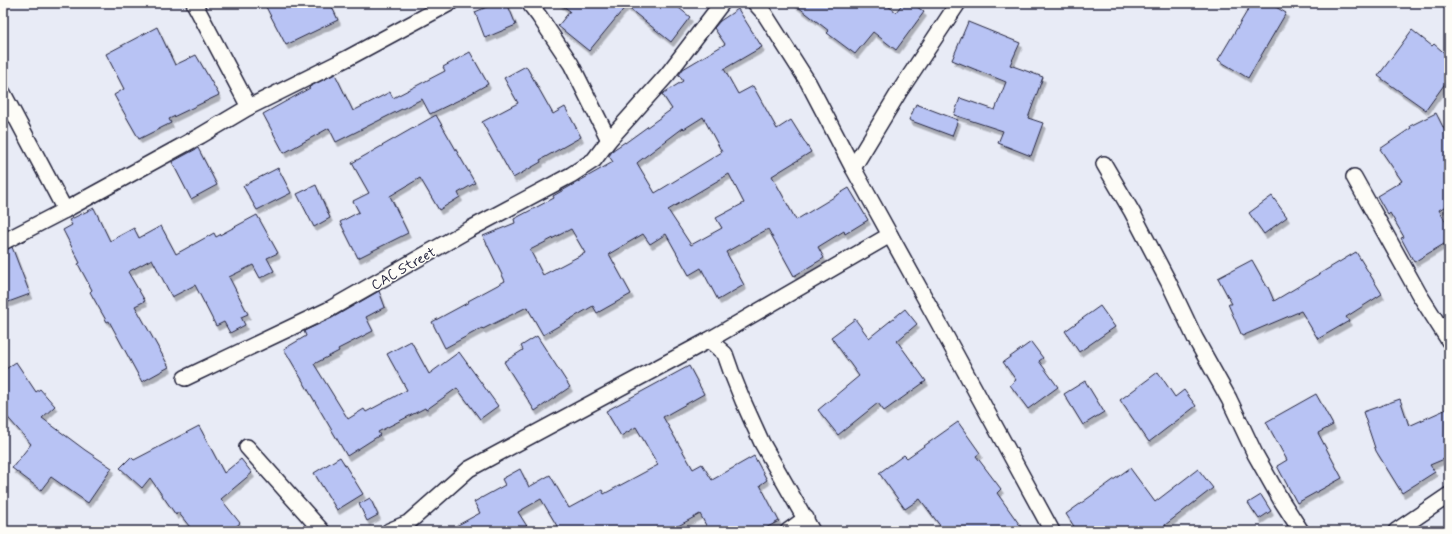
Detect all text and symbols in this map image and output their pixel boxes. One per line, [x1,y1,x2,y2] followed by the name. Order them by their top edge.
[368,243,439,295] street label: CAC Street

